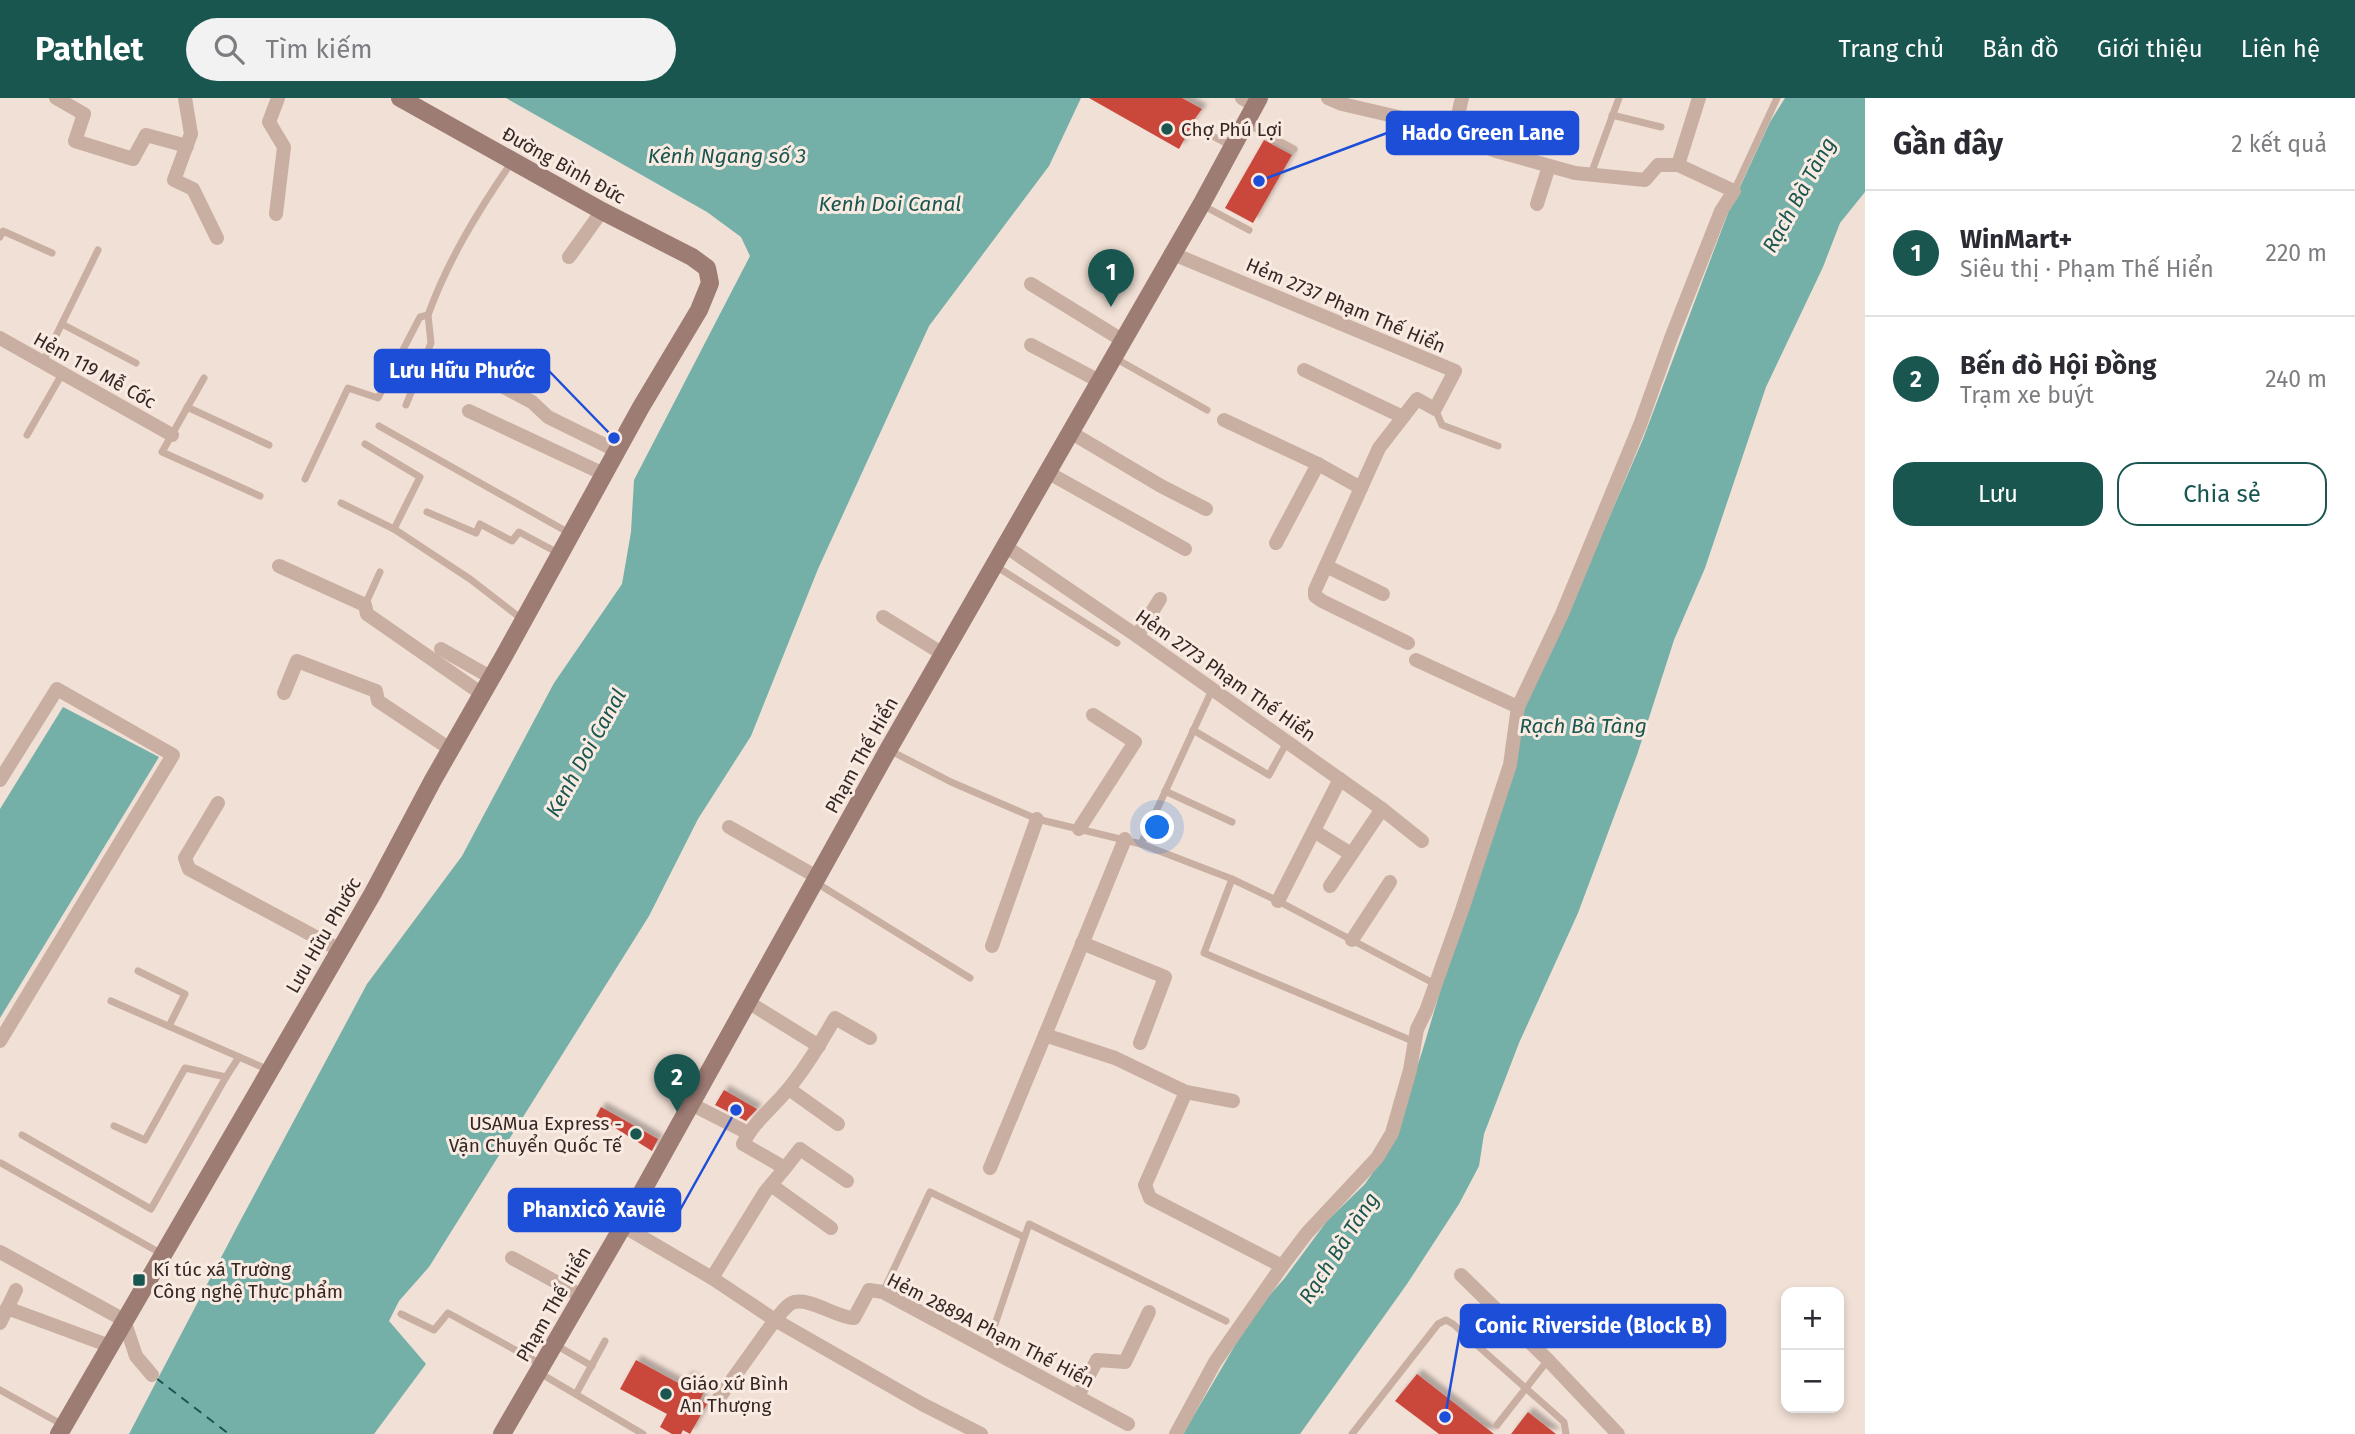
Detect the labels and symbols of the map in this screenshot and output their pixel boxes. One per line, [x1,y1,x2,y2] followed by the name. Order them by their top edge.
[1387,112,1578,154] callout: Hado Green Lane
[1181,118,1282,141] place label: Chợ Phú Lợi
[1402,120,1565,146] text: Hado Green Lane
[1159,121,1175,137] marker: Chợ Phú Lợi
[498,122,630,209] street label: Đường Bình Đức
[1757,133,1841,257] water label: Rạch Bà Tàng
[648,143,806,169] water label: Kênh Ngang số 3
[819,191,961,217] water label: Kenh Doi Canal
[1088,249,1134,307] pin: 1
[1243,253,1449,358] street label: Hẻm 2737 Phạm Thế Hiển
[30,327,160,414] street label: Hẻm 119 Mễ Cốc
[375,350,549,392] callout: Lưu Hữu Phước
[389,358,535,384] text: Lưu Hữu Phước
[1131,604,1320,746] street label: Hẻm 2773 Phạm Thế Hiển
[540,684,632,822] water label: Kenh Doi Canal
[820,693,903,817] street label: Phạm Thế Hiển
[1519,713,1647,739] water label: Rạch Bà Tàng
[1140,810,1174,844] your location
[281,873,366,997] street label: Lưu Hữu Phước
[654,1054,700,1112] pin: 2
[449,1112,623,1157] place label: USAMua Express - Vận Chuyển Quốc Tế
[628,1126,644,1142] marker: USAMua Express - Vận Chuyển Quốc Tế
[1293,1187,1385,1309] water label: Rạch Bà Tàng
[509,1189,680,1231] callout: Phanxicô Xaviê
[523,1197,666,1223] text: Phanxicô Xaviê
[511,1242,596,1366] street label: Phạm Thế Hiển
[153,1258,343,1303] place label: Kí túc xá Trường Công nghệ Thực phẩm
[883,1268,1098,1393] street label: Hẻm 2889A Phạm Thế Hiển
[131,1272,147,1288] marker: Kí túc xá Trường Công nghệ Thực phẩm
[1461,1305,1725,1347] callout: Conic Riverside (Block B)
[1475,1313,1711,1339] text: Conic Riverside (Block B)
[680,1372,789,1417] place label: Giáo xứ Bình An Thượng
[658,1386,674,1402] marker: Giáo xứ Bình An Thượng

